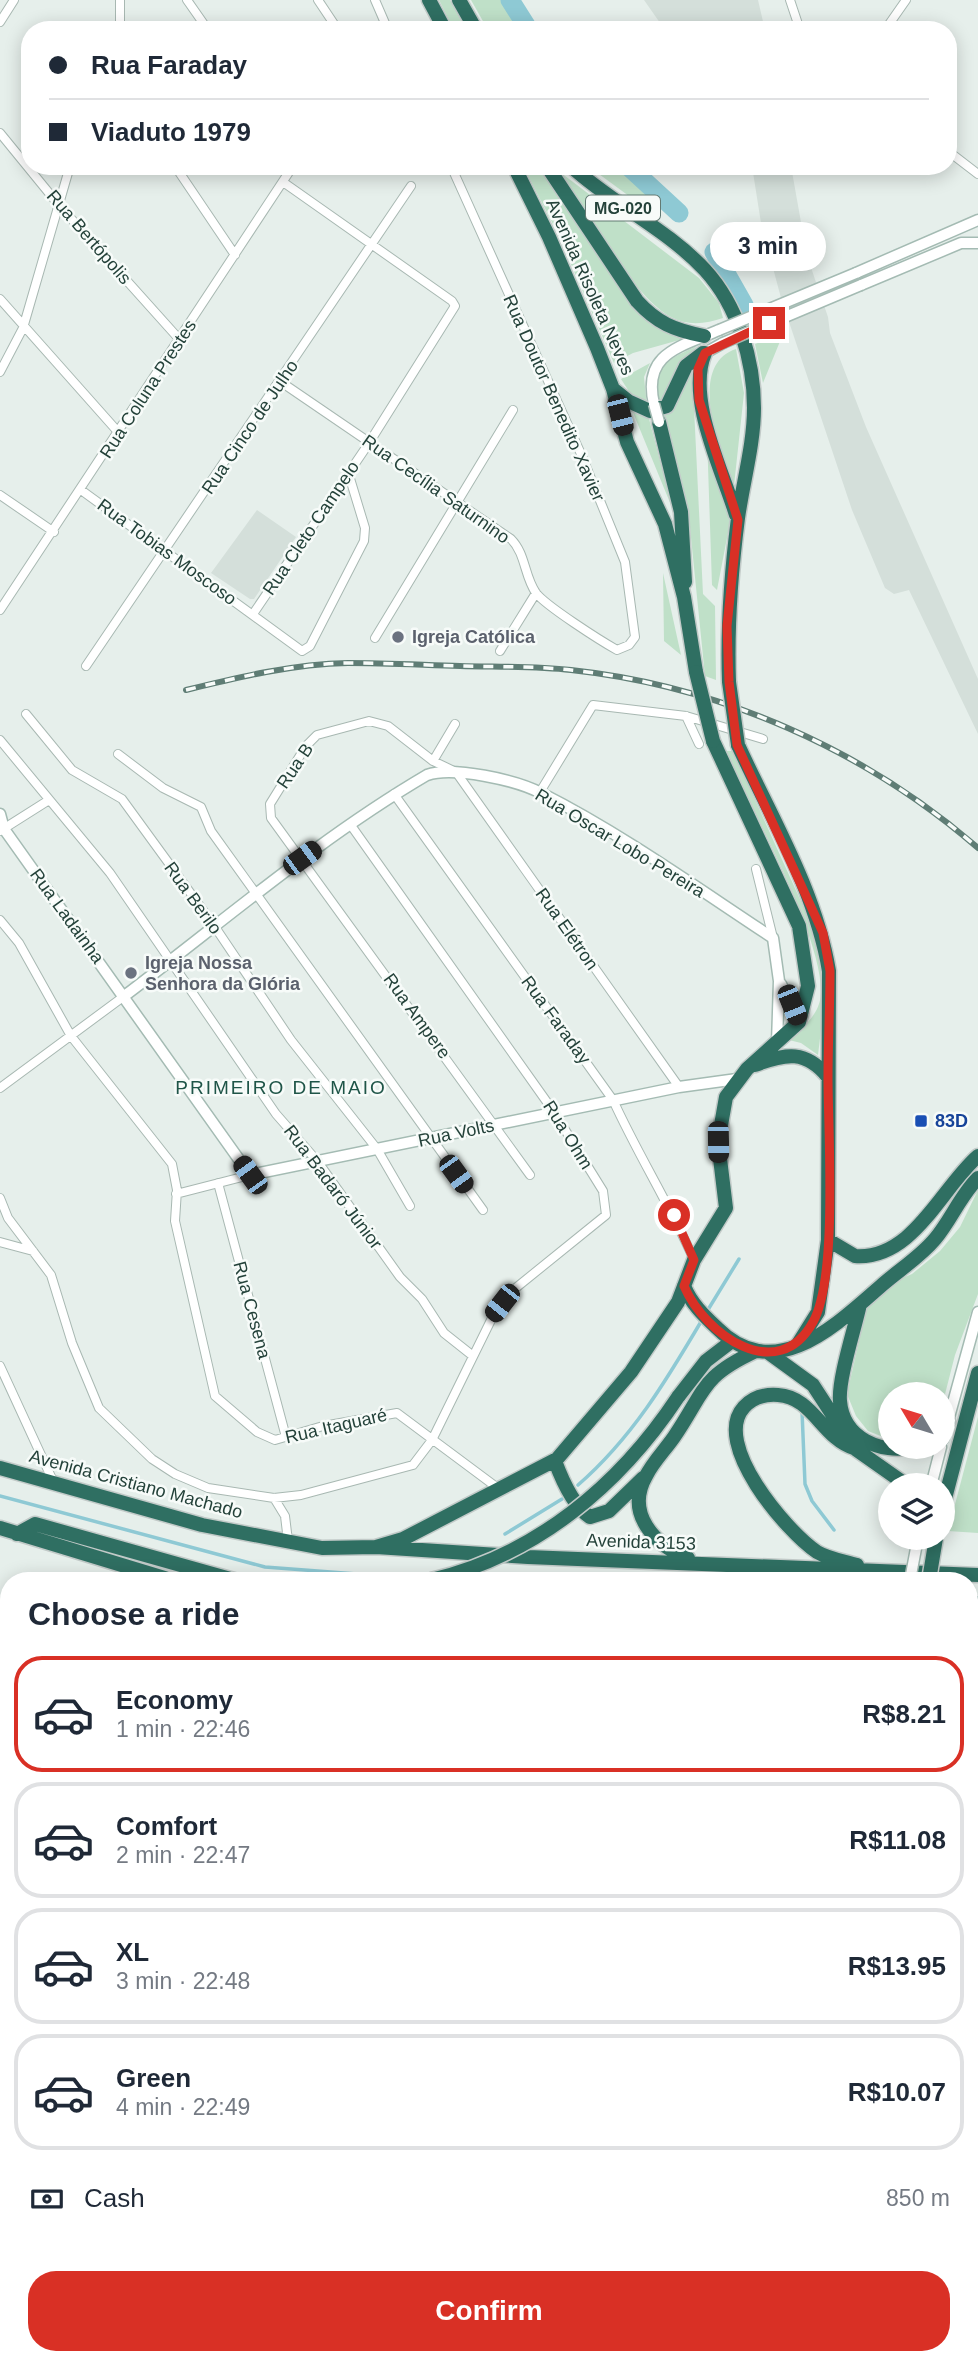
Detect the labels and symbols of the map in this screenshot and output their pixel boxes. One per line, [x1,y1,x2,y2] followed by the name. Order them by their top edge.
[43,186,135,288] street label: Rua Bertópolis
[542,196,638,378] street label: Avenida Risoleta Neves
[586,196,660,220] road number: MG-020
[711,222,827,270] callout: 3 min
[499,292,609,504] street label: Rua Doutor Benedito Xavier
[753,307,785,339] route end
[96,316,200,462] street label: Rua Coluna Prestes
[198,356,302,498] street label: Rua Cinco de Julho
[605,392,636,438] car
[359,431,513,547] street label: Rua Cecília Saturnino
[259,457,363,599] street label: Rua Cleto Campelo
[94,495,240,609] street label: Rua Tobias Moscoso
[412,627,536,647] place label: Igreja Católica
[390,629,406,645] marker: Igreja Católica
[273,740,317,792] street label: Rua B
[532,784,709,902] street label: Rua Oscar Lobo Pereira
[279,837,326,879] car
[160,858,226,938] street label: Rua Berilo
[26,865,109,968] street label: Rua Ladainha
[532,884,602,974] street label: Rua Elétron
[145,953,301,994] place label: Igreja Nossa Senhora da Glória
[123,965,139,981] marker: Igreja Nossa Senhora da Glória
[380,970,454,1062] street label: Rua Ampere
[517,972,595,1068] street label: Rua Faraday
[775,982,810,1028] car
[175,1077,387,1098] district label: PRIMEIRO DE MAIO
[539,1097,597,1173] street label: Rua Ohm
[935,1111,968,1131] place label: 83D
[913,1113,929,1129] marker: 83D
[416,1115,496,1151] street label: Rua Volts
[280,1121,386,1253] street label: Rua Badaró Júnior
[708,1121,729,1163] car
[436,1151,477,1197] car
[230,1152,271,1198] car
[658,1199,690,1231] route start
[229,1259,275,1362] street label: Rua Cesena
[481,1280,524,1326] car
[878,1382,956,1460] north arrow
[283,1405,389,1447] street label: Rua Itaguaré
[27,1446,245,1522] street label: Avenida Cristiano Machado
[586,1530,696,1554] street label: Avenida 3153

